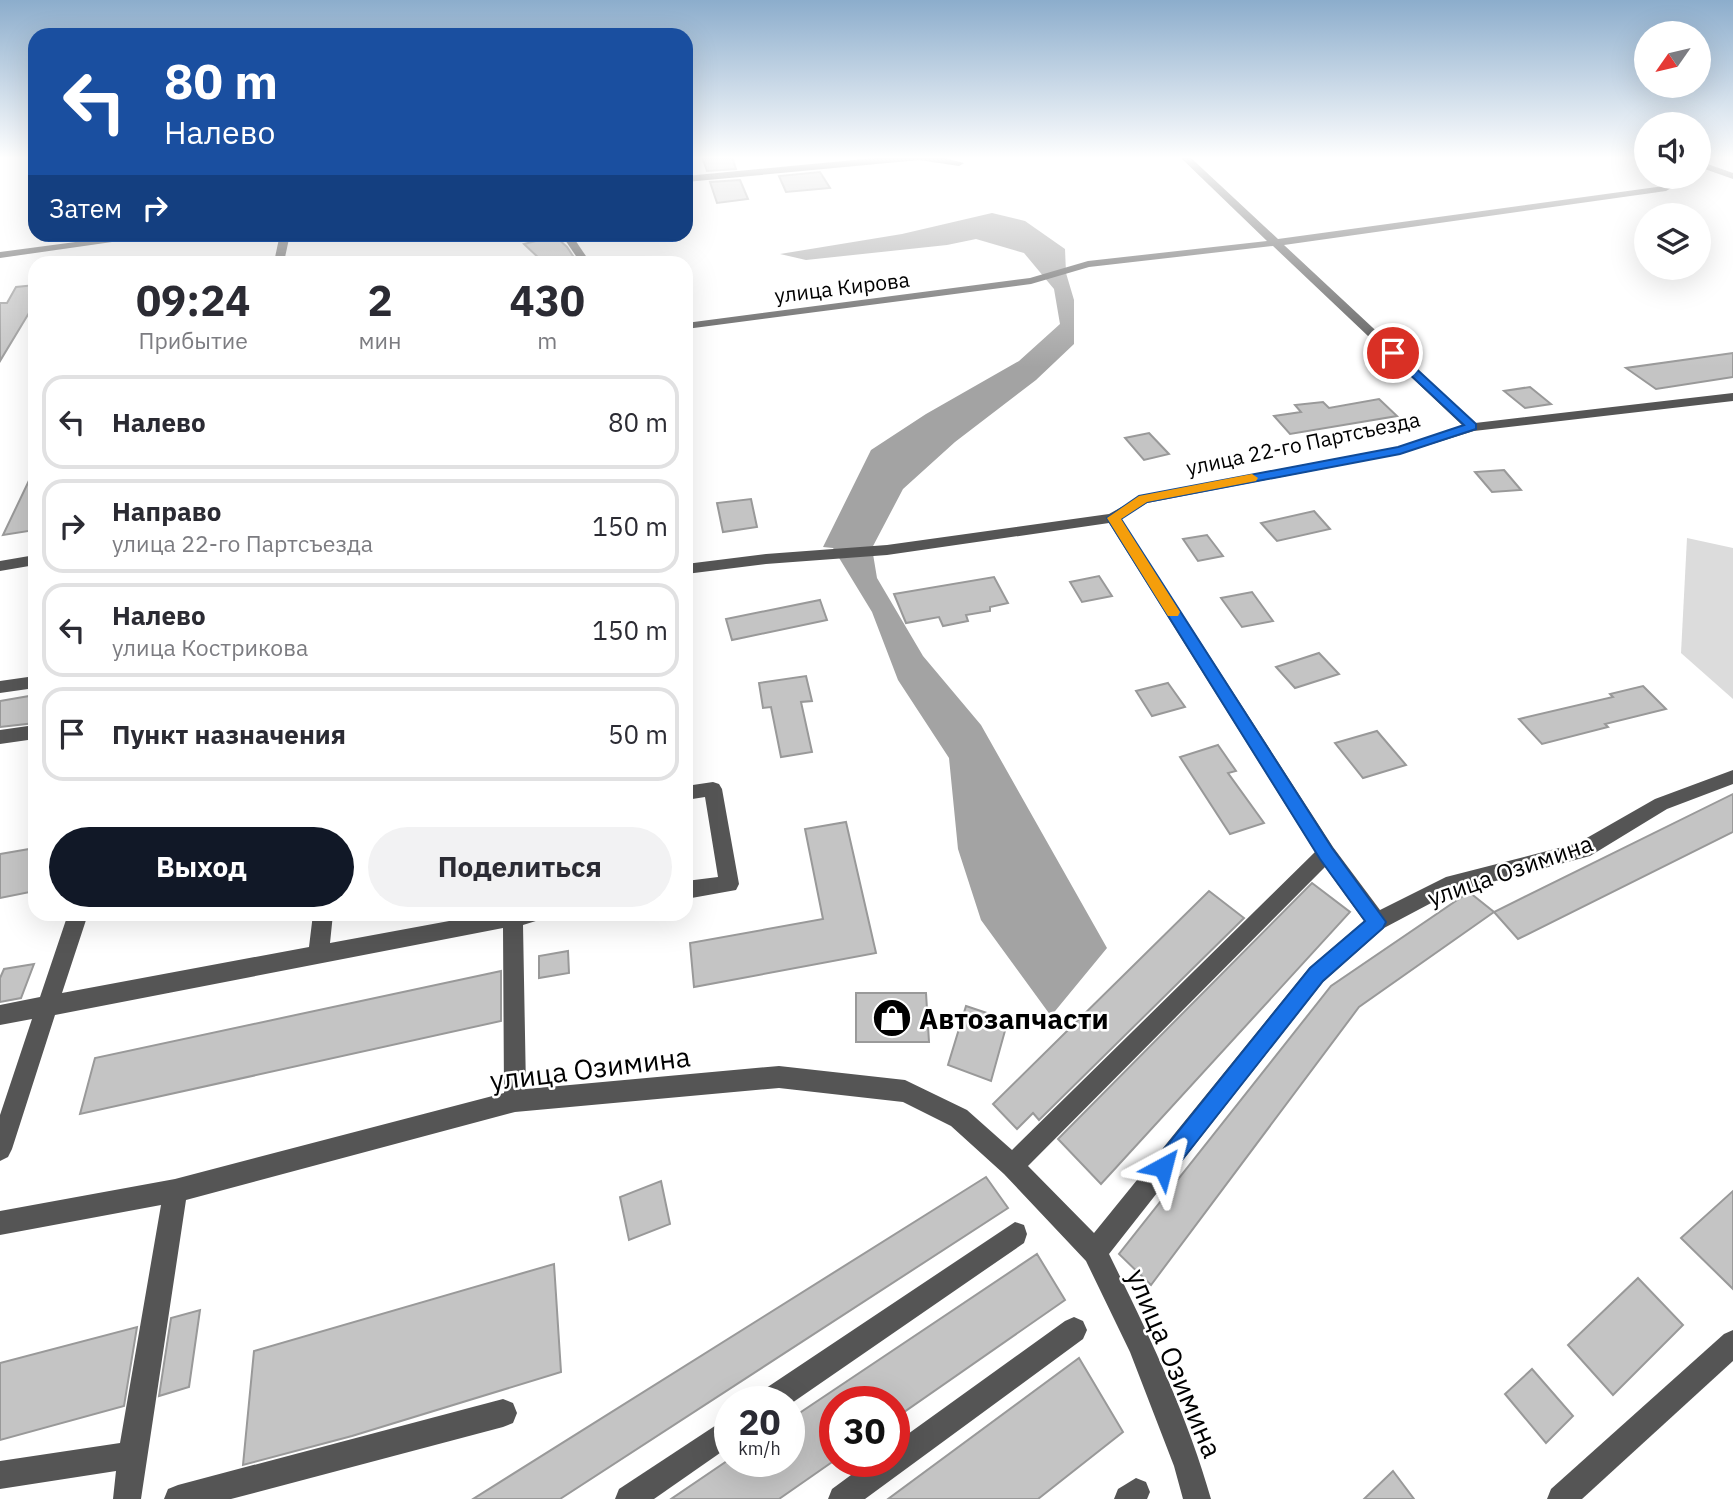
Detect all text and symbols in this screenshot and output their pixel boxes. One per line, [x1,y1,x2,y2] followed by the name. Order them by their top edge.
[1634,21,1712,98] north arrow
[1634,21,1711,280] map controls
[164,49,278,112] text: 80 m
[49,56,140,147] icon: left
[164,111,275,153] text: Налево
[1634,112,1711,189] button: sound
[136,189,174,227] icon: right
[49,191,122,225] text: Затем
[1634,203,1711,280] button: layers
[773,265,911,309] street label: улица Кирова
[136,273,251,328] text: 09:24
[367,273,393,328] text: 2
[509,273,585,328] text: 430
[1363,323,1423,383] pin
[139,325,248,355] text: Прибытие
[358,325,402,355] text: мин
[537,325,557,355] text: m
[1374,334,1412,372] icon: arrive
[53,403,91,441] icon: left
[112,405,206,439] text: Налево
[608,405,668,439] text: 80 m
[1184,405,1422,481] street label: улица 22-го Партсъезда
[112,494,221,528] text: Направо
[53,507,91,545] icon: right
[592,509,668,543] text: 150 m
[112,528,373,558] text: улица 22-го Партсъезда
[112,598,206,632] text: Налево
[53,611,91,649] icon: left
[592,613,668,647] text: 150 m
[112,632,308,662] text: улица Кострикова
[53,715,91,753] icon: arrive
[112,717,346,751] text: Пункт назначения
[608,717,668,751] text: 50 m
[49,827,354,907] button: Выход
[368,827,672,907] button: Поделиться
[1423,827,1597,913] street label: улица Озимина
[871,997,913,1039] shop icon: Автозапчасти
[919,1000,1109,1037] place label: Автозапчасти
[488,1037,692,1099] street label: улица Озимина
[1126,1130,1200,1204] position arrow
[1119,1263,1231,1463] street label: улица Озимина
[819,1386,910,1477] speed limit sign: 30
[738,1399,781,1445] text: 20
[738,1437,781,1460] text: km/h

